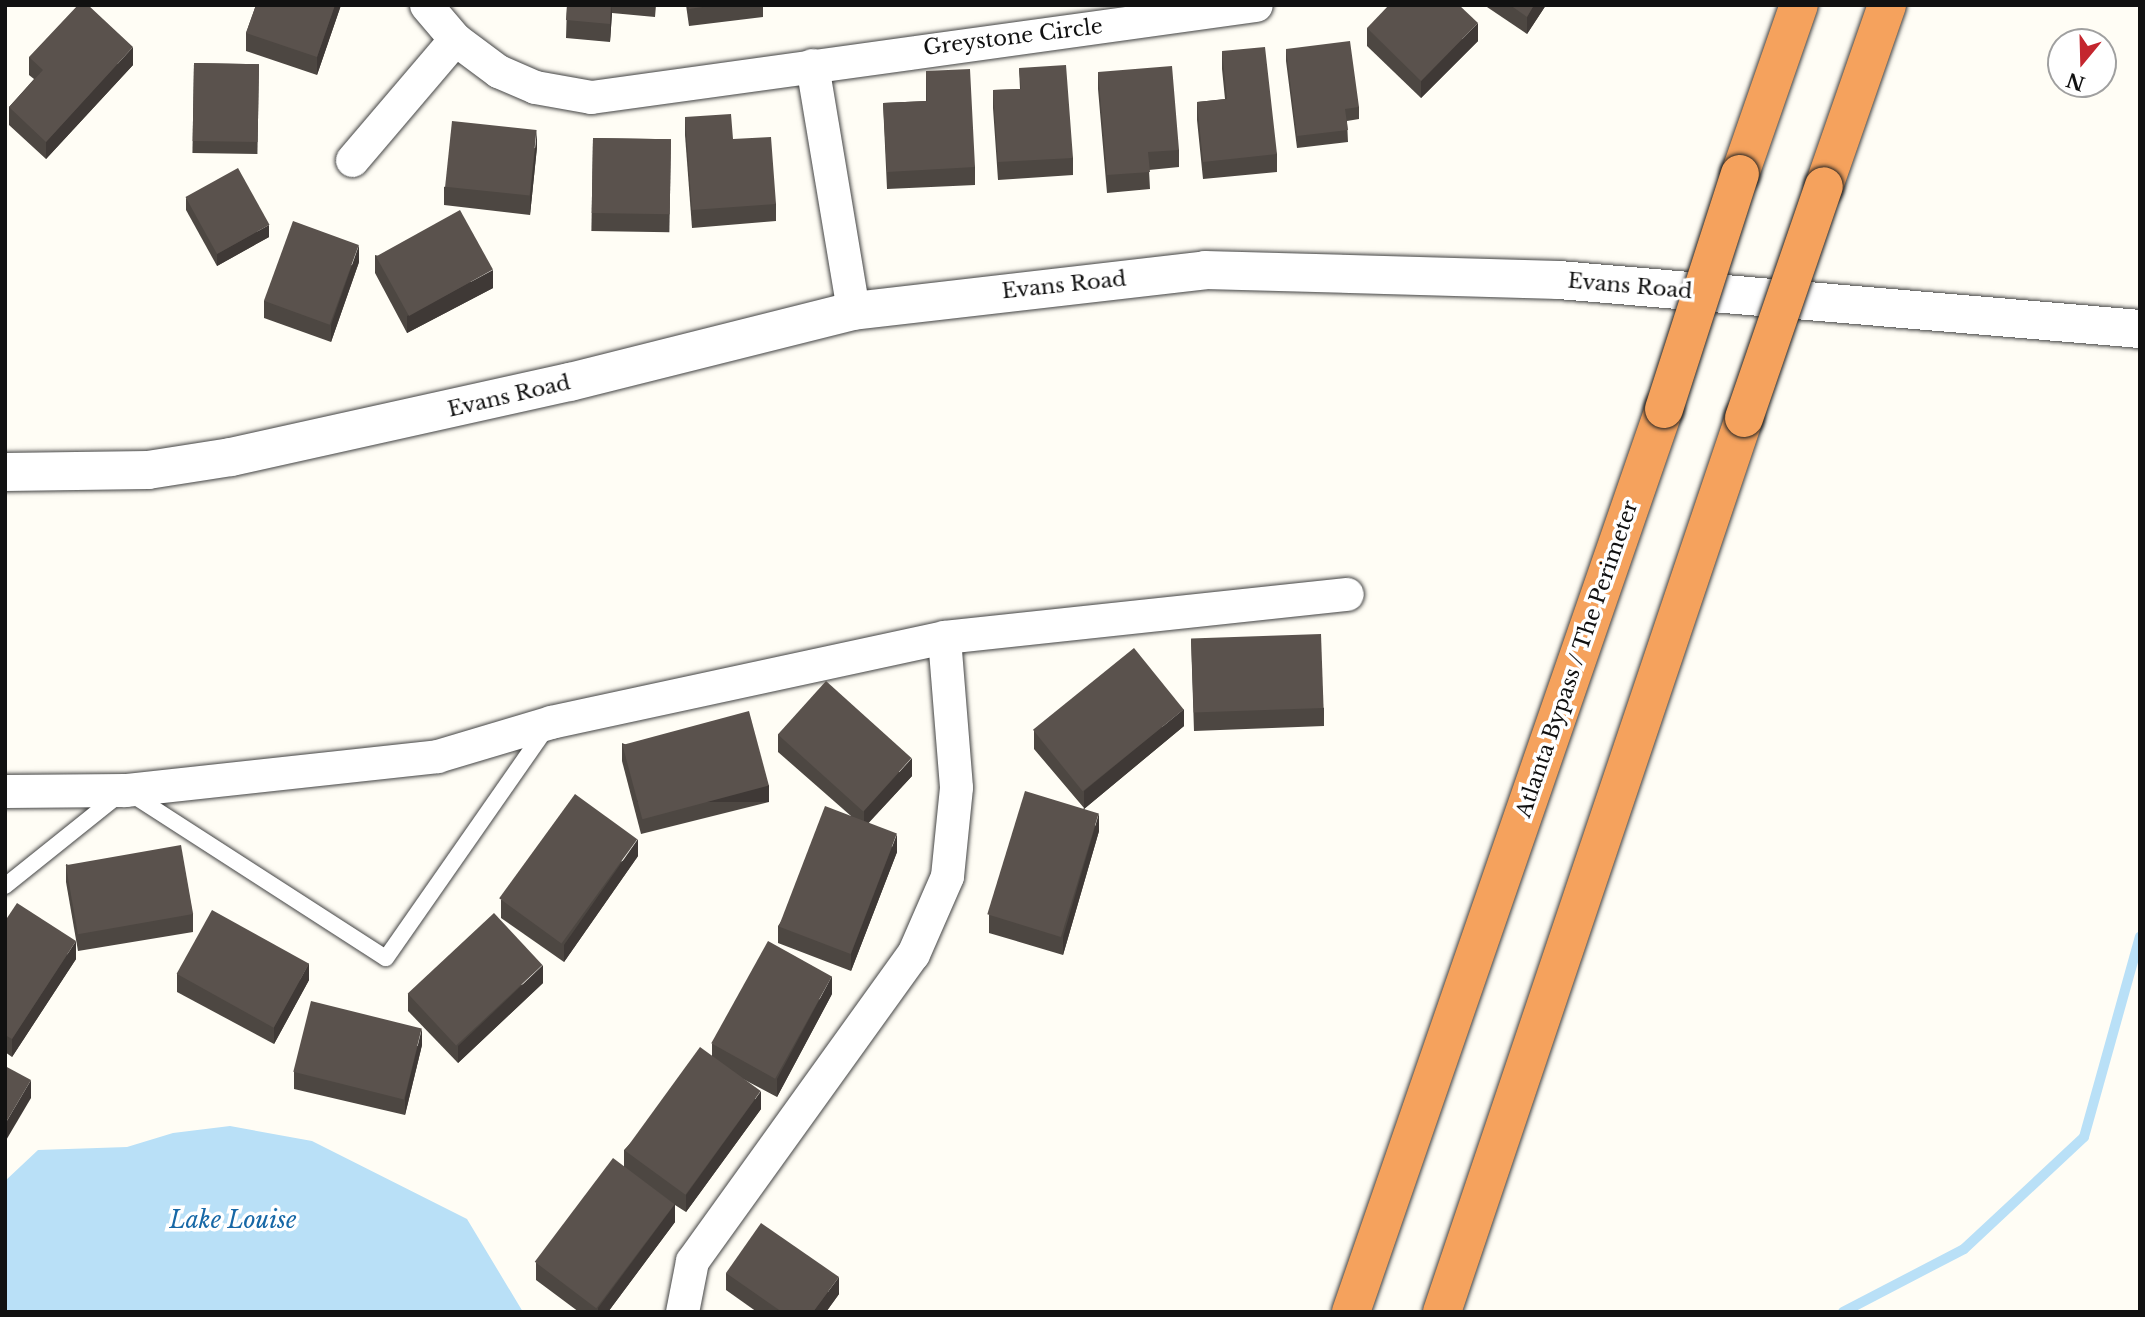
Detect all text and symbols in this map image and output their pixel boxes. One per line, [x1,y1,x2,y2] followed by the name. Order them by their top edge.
[922,13,1104,61] street label: Greystone Circle
[2047,28,2117,98] north arrow
[2063,68,2088,95] text: N
[1001,266,1127,304] street label: Evans Road
[1567,268,1693,304] street label: Evans Road
[445,370,573,422] street label: Evans Road
[1511,496,1643,822] street label: Atlanta Bypass / The Perimeter
[170,1206,296,1234] water label: Lake Louise

